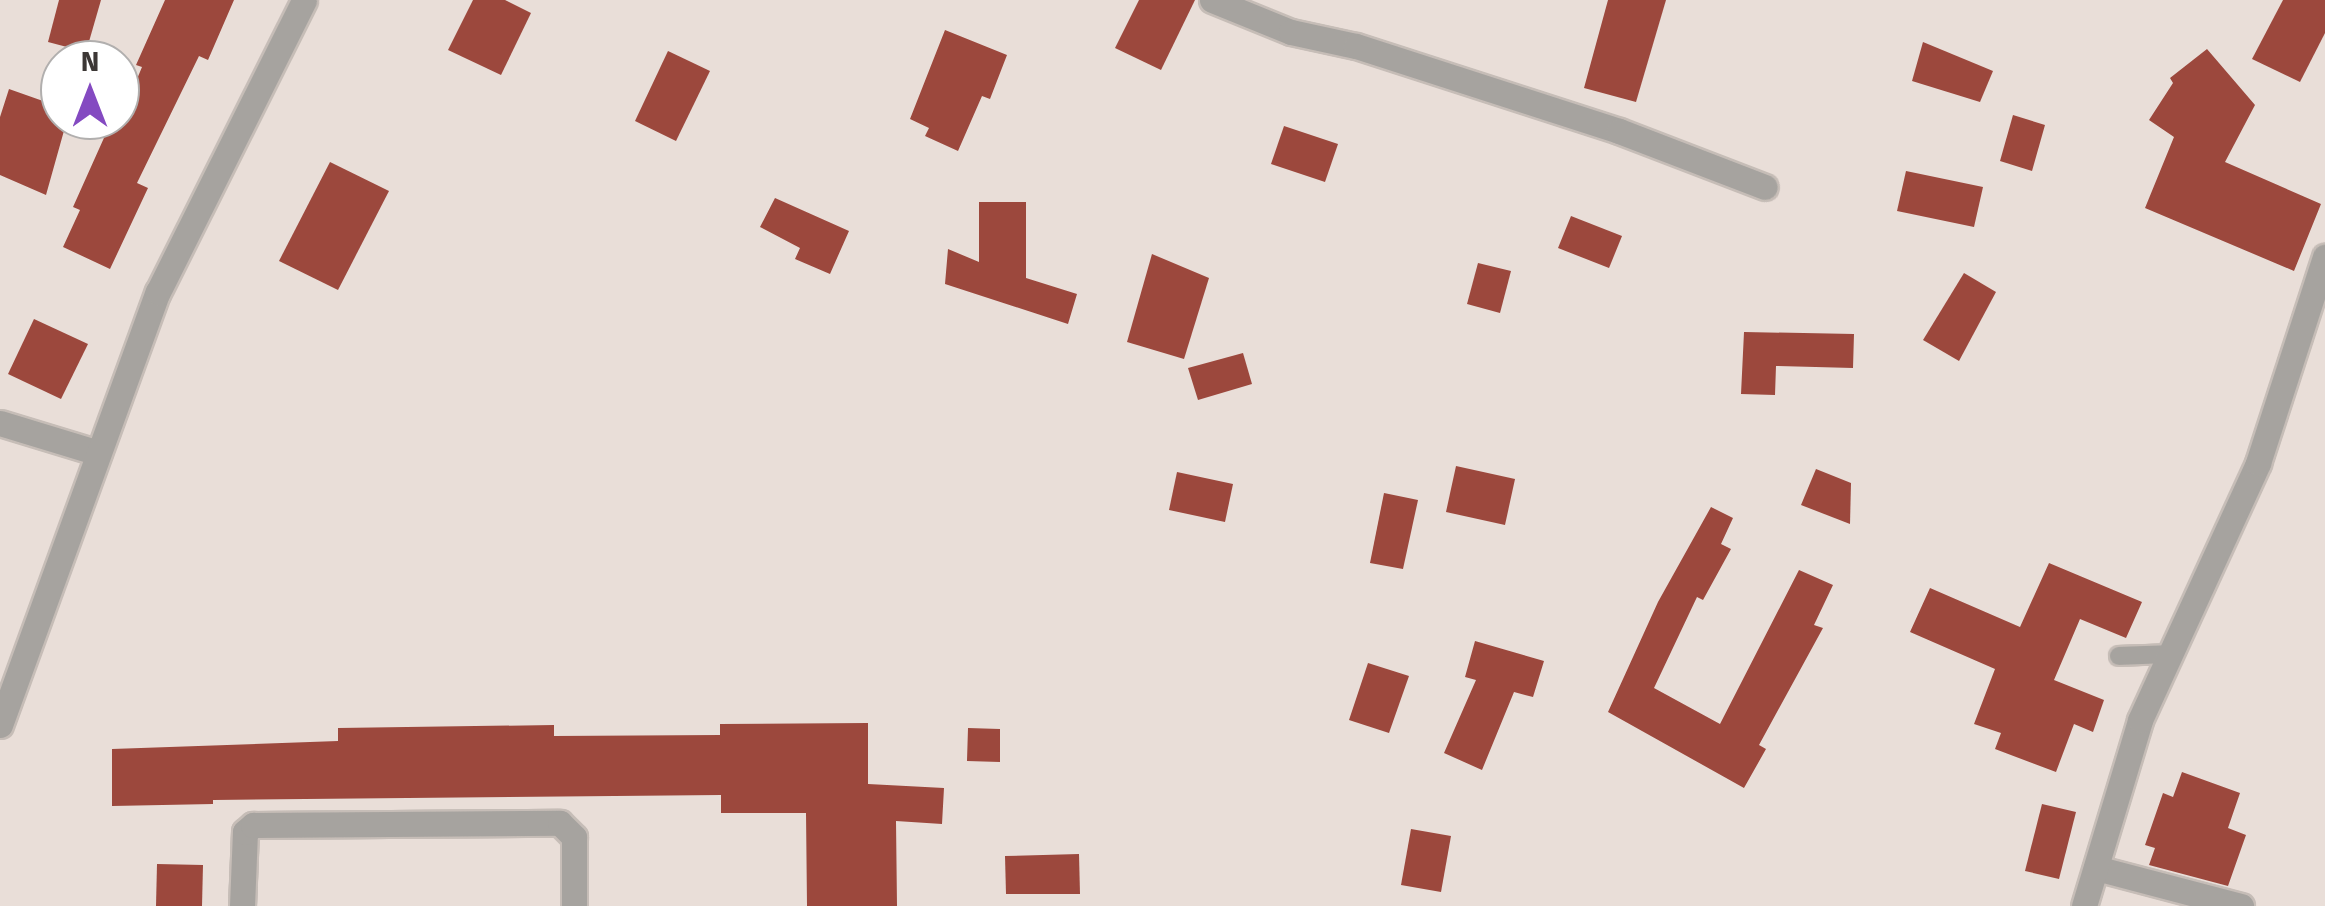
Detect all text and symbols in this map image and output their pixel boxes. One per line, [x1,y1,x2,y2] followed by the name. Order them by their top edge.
[40,40,140,140] north arrow
[81,45,99,78] text: N

